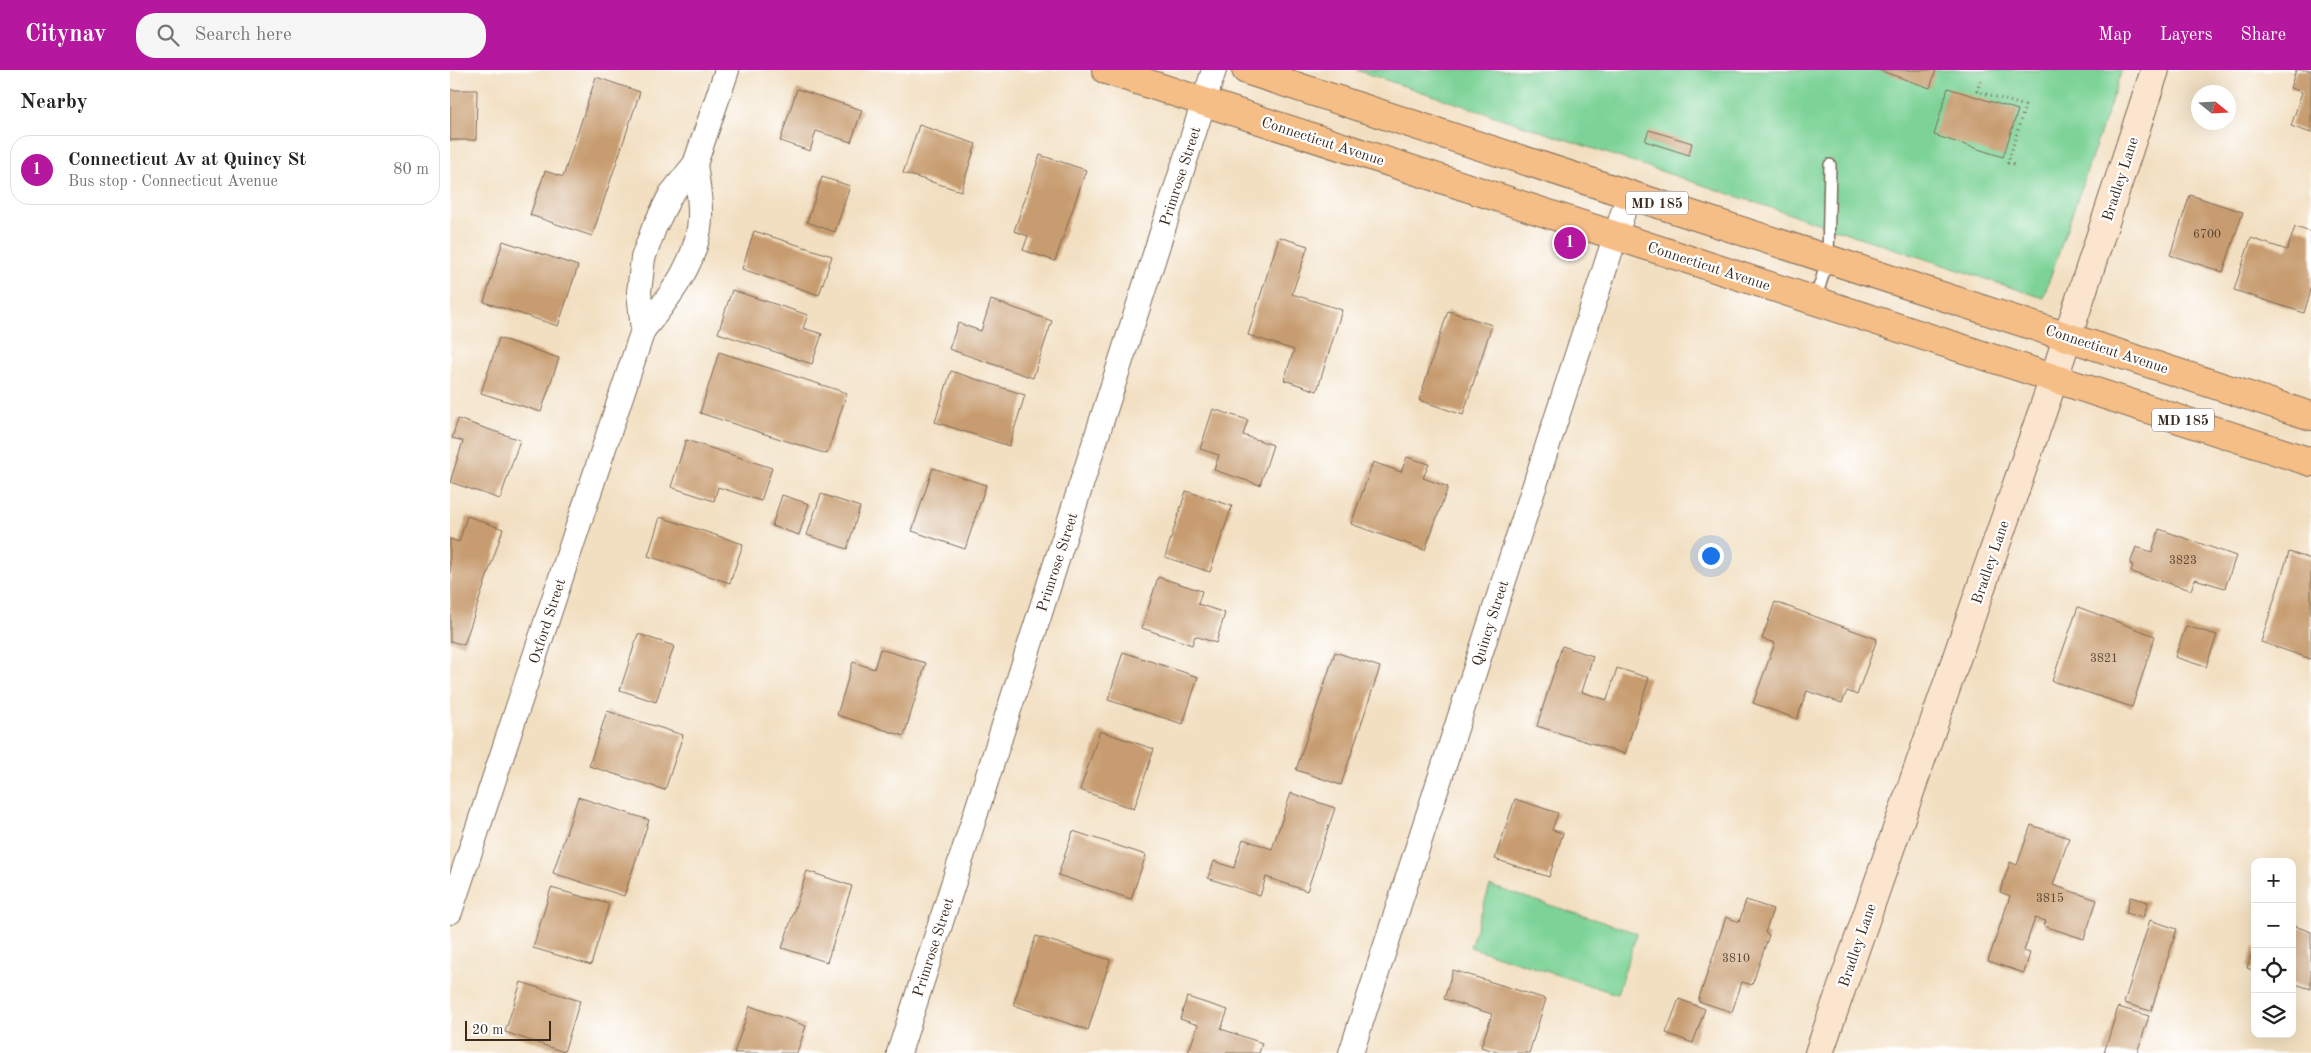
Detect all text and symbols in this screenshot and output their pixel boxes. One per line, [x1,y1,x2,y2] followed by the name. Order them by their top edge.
[136,13,486,58] search box
[154,21,182,49] icon: search
[25,23,106,47] text: Citynav
[194,26,292,45] text: Search here
[2098,26,2132,44] text: Map
[2160,26,2212,44] text: Layers
[2240,26,2286,44] text: Share
[2191,85,2236,130] north arrow
[20,92,88,113] text: Nearby
[1259,116,1386,169] street label: Connecticut Avenue
[1158,125,1205,228] street label: Primrose Street
[2101,136,2142,223] street label: Bradley Lane
[68,151,306,170] text: Connecticut Av at Quincy St
[32,162,42,178] text: 1
[393,162,429,178] text: 80 m
[68,174,278,190] text: Bus stop · Connecticut Avenue
[1626,192,1688,214] road number: MD 185
[1554,224,1586,262] pin: 1
[2193,229,2221,241] house number: 6700
[1645,241,1772,294] street label: Connecticut Avenue
[2043,324,2170,377] street label: Connecticut Avenue
[2152,408,2214,432] road number: MD 185
[1035,511,1082,614] street label: Primrose Street
[1970,519,2013,606] street label: Bradley Lane
[1698,543,1724,569] your location
[2169,555,2197,567] house number: 3823
[528,577,569,666] street label: Oxford Street
[1471,579,1512,668] street label: Quincy Street
[2090,653,2118,665] house number: 3821
[2251,858,2296,1038] map controls
[2251,858,2296,903] button: +
[2036,892,2064,905] house number: 3815
[911,896,958,999] street label: Primrose Street
[1837,902,1880,989] street label: Bradley Lane
[2251,903,2296,948] button: −
[2251,948,2296,993] button: locate
[1722,953,1750,965] house number: 3810
[2251,993,2296,1038] button: layers
[465,1018,551,1041] scale bar
[472,1023,503,1037] text: 20 m

